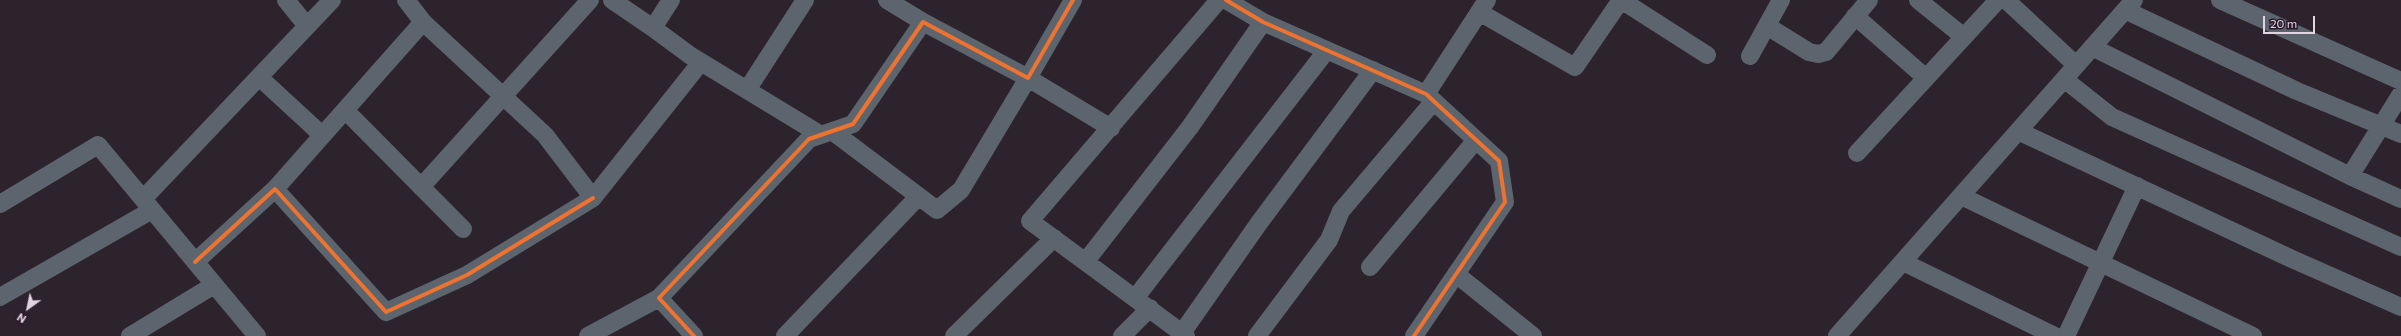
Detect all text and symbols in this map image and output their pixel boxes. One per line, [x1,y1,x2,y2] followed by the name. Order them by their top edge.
[2265,8,2317,34] scale bar
[2270,16,2297,30] text: 20 m
[8,288,48,328] north arrow
[14,311,28,326] text: N

